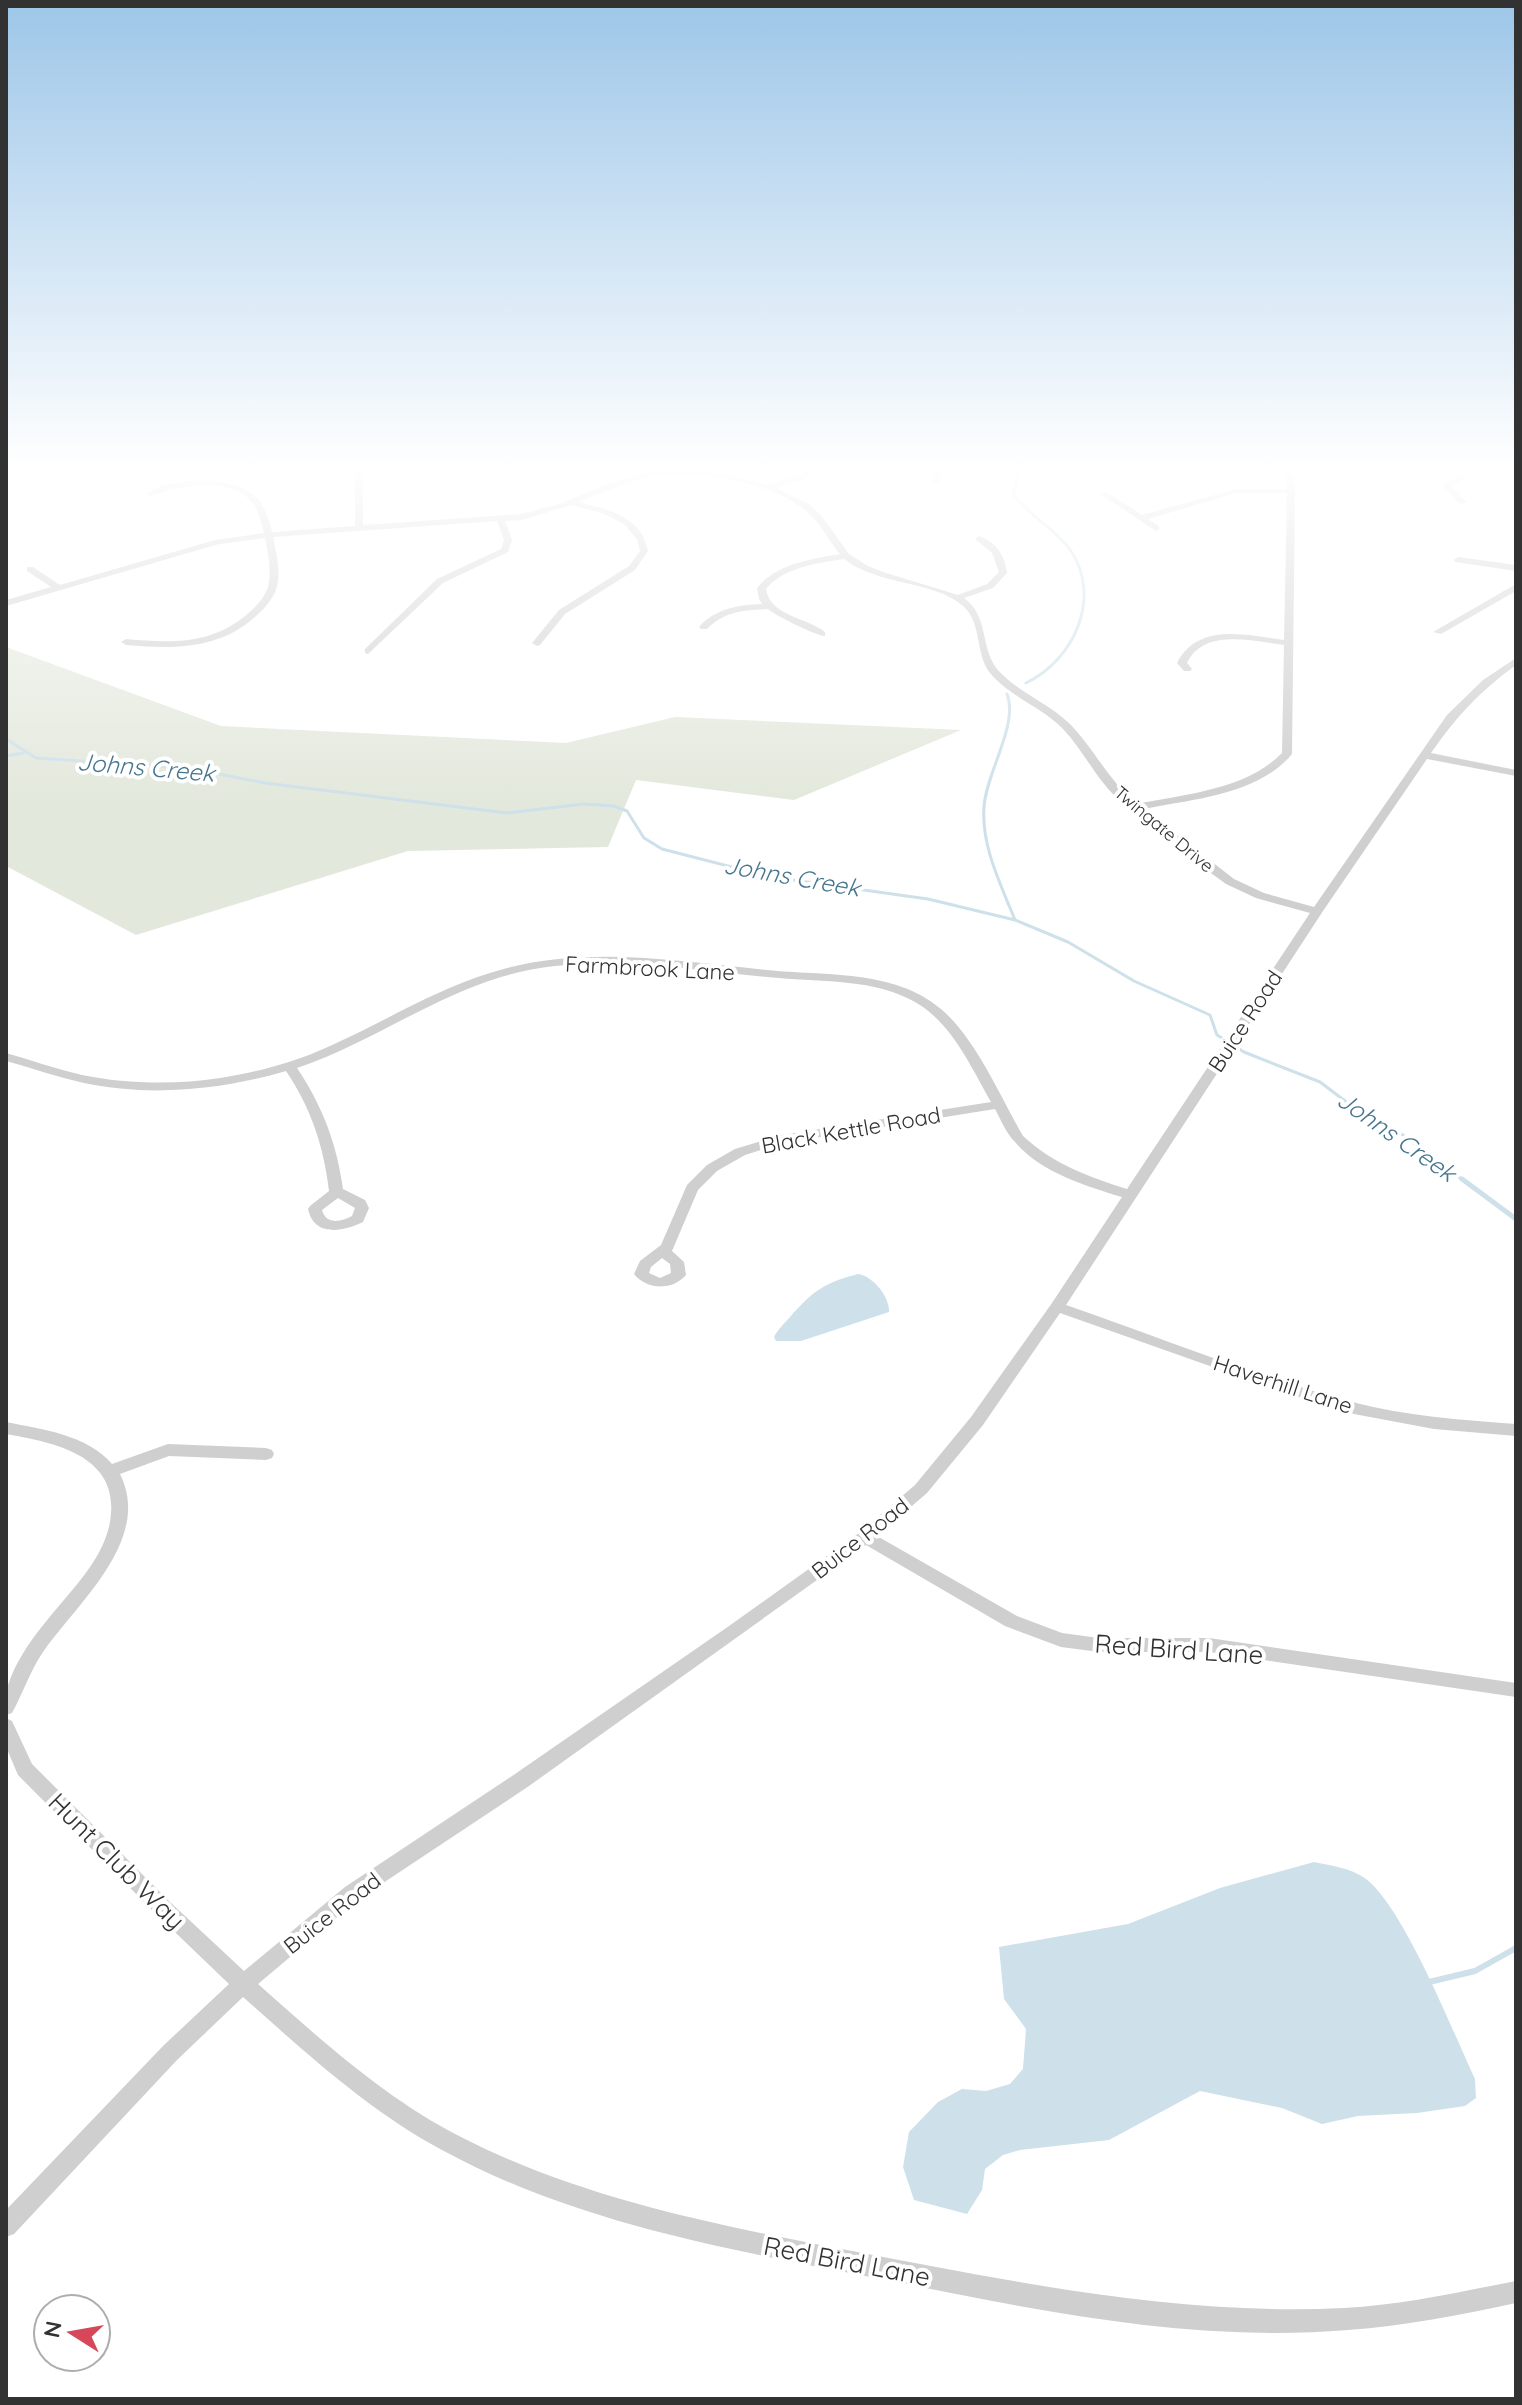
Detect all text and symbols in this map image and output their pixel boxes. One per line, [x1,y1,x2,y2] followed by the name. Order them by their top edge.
[76,746,218,788] water label: Johns Creek
[1110,781,1218,877] street label: Twingate Drive
[721,849,865,903] water label: Johns Creek
[565,950,735,986] street label: Farmbrook Lane
[1202,965,1288,1077] street label: Buice Road
[1332,1084,1464,1189] water label: Johns Creek
[759,1100,943,1160] street label: Black Kettle Road
[1210,1348,1356,1420] street label: Haverhill Lane
[806,1491,914,1585] street label: Buice Road
[1094,1627,1264,1671] street label: Red Bird Lane
[42,1786,192,1936] street label: Hunt Club Way
[278,1866,386,1960] street label: Buice Road
[761,2229,933,2293] street label: Red Bird Lane
[32,2293,112,2373] north arrow
[37,2319,68,2340] text: N

